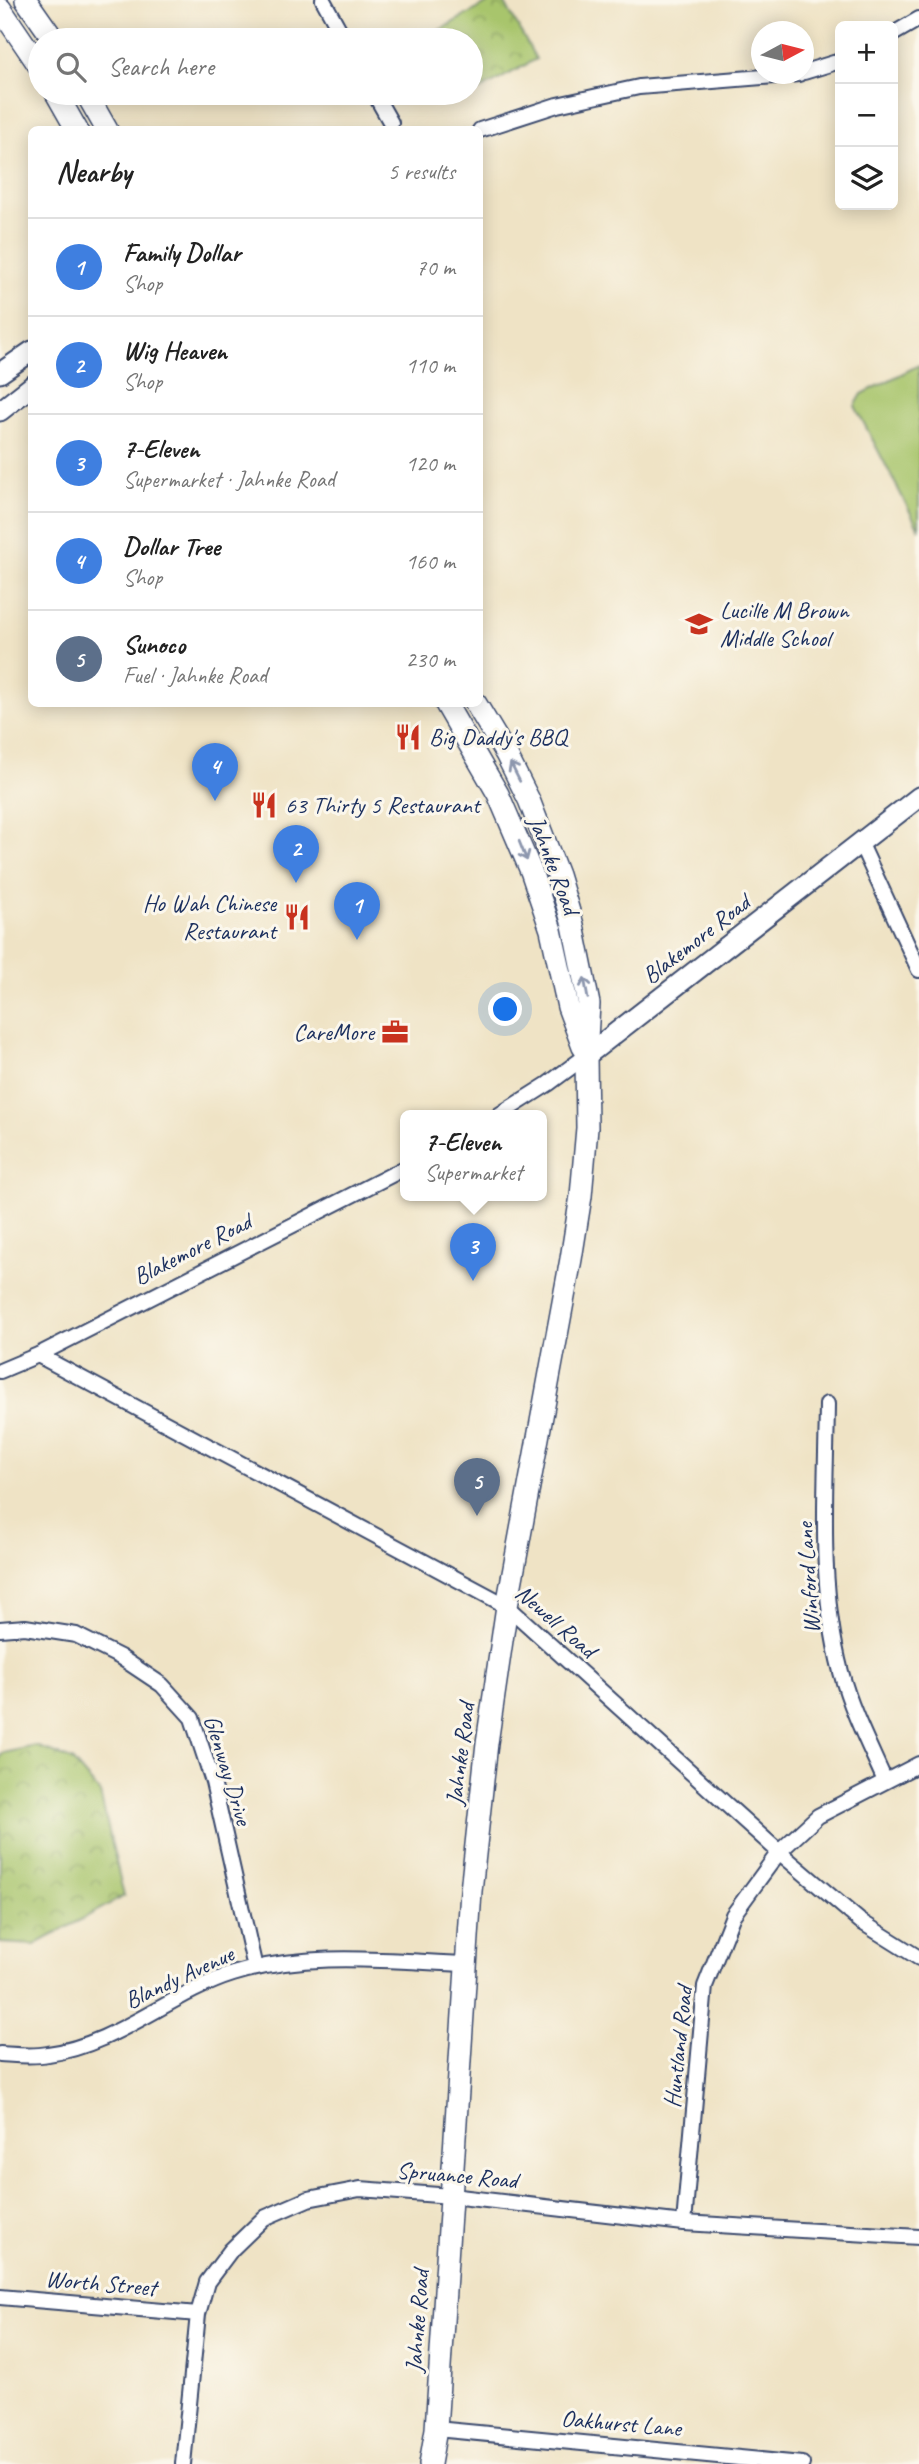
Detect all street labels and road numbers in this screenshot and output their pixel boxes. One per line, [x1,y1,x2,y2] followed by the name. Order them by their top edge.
[521,811,588,922] street label: Jahnke Road
[636,885,759,990] street label: Blakemore Road
[128,1205,259,1292] street label: Blakemore Road
[789,1519,827,1635] street label: Winford Lane
[509,1578,605,1667] street label: Newell Road
[439,1698,482,1808] street label: Jahnke Road
[197,1711,260,1831] street label: Glenway Drive
[120,1938,240,2015] street label: Blandy Avenue
[657,1981,700,2109] street label: Huntland Road
[395,2155,522,2196] street label: Spruance Road
[44,2263,161,2303] street label: Worth Street
[398,2265,436,2374] street label: Jahnke Road
[560,2403,684,2443] street label: Oakhurst Lane

